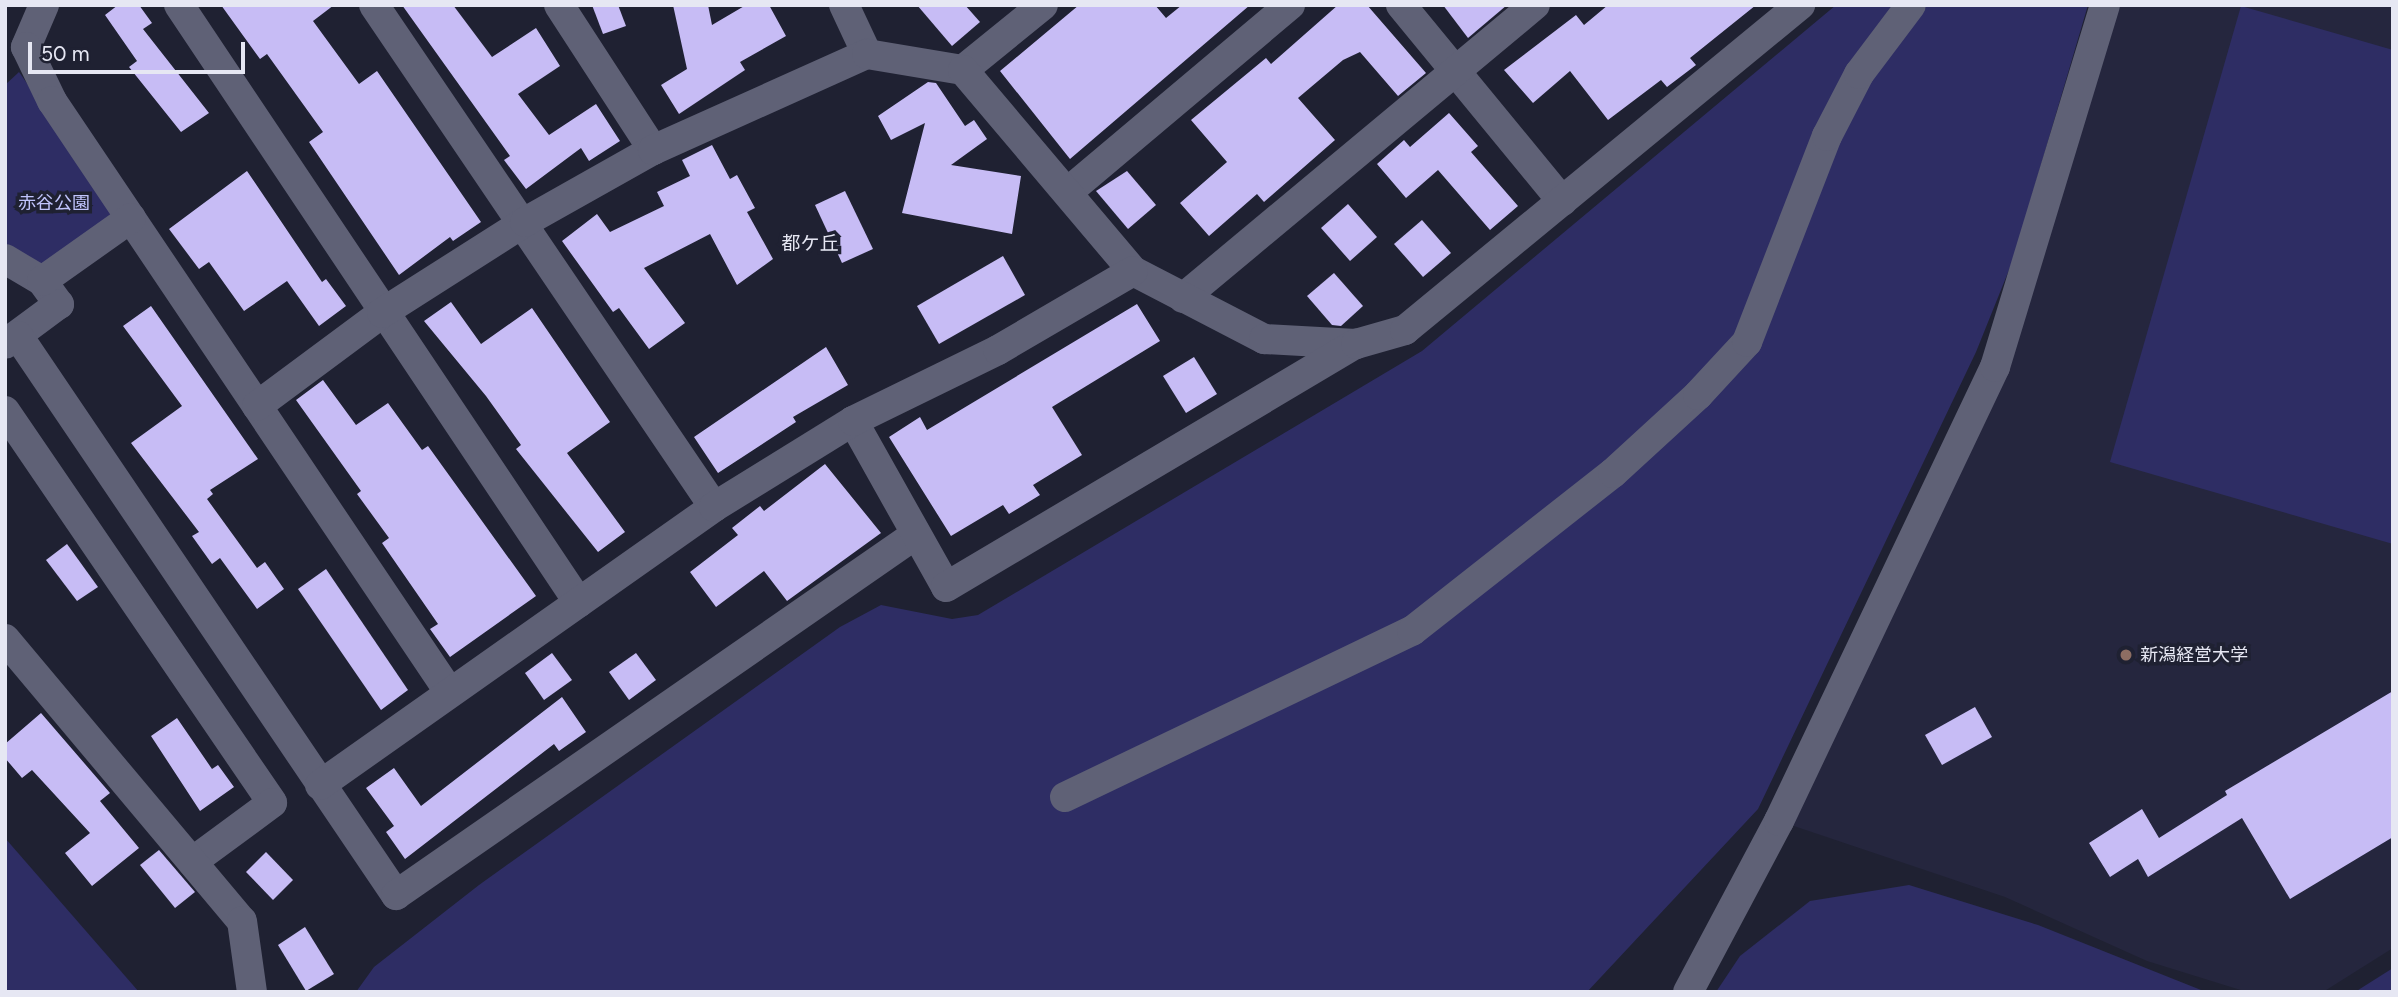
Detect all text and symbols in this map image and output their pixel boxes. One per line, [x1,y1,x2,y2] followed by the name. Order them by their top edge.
[32,28,248,72] scale bar
[41,41,90,66] text: 50 m
[18,192,90,214] park label: 赤谷公園
[782,233,838,255] district label: 都ケ丘
[2140,644,2248,666] place label: 新潟経営大学
[2118,647,2134,663] marker: 新潟経営大学

